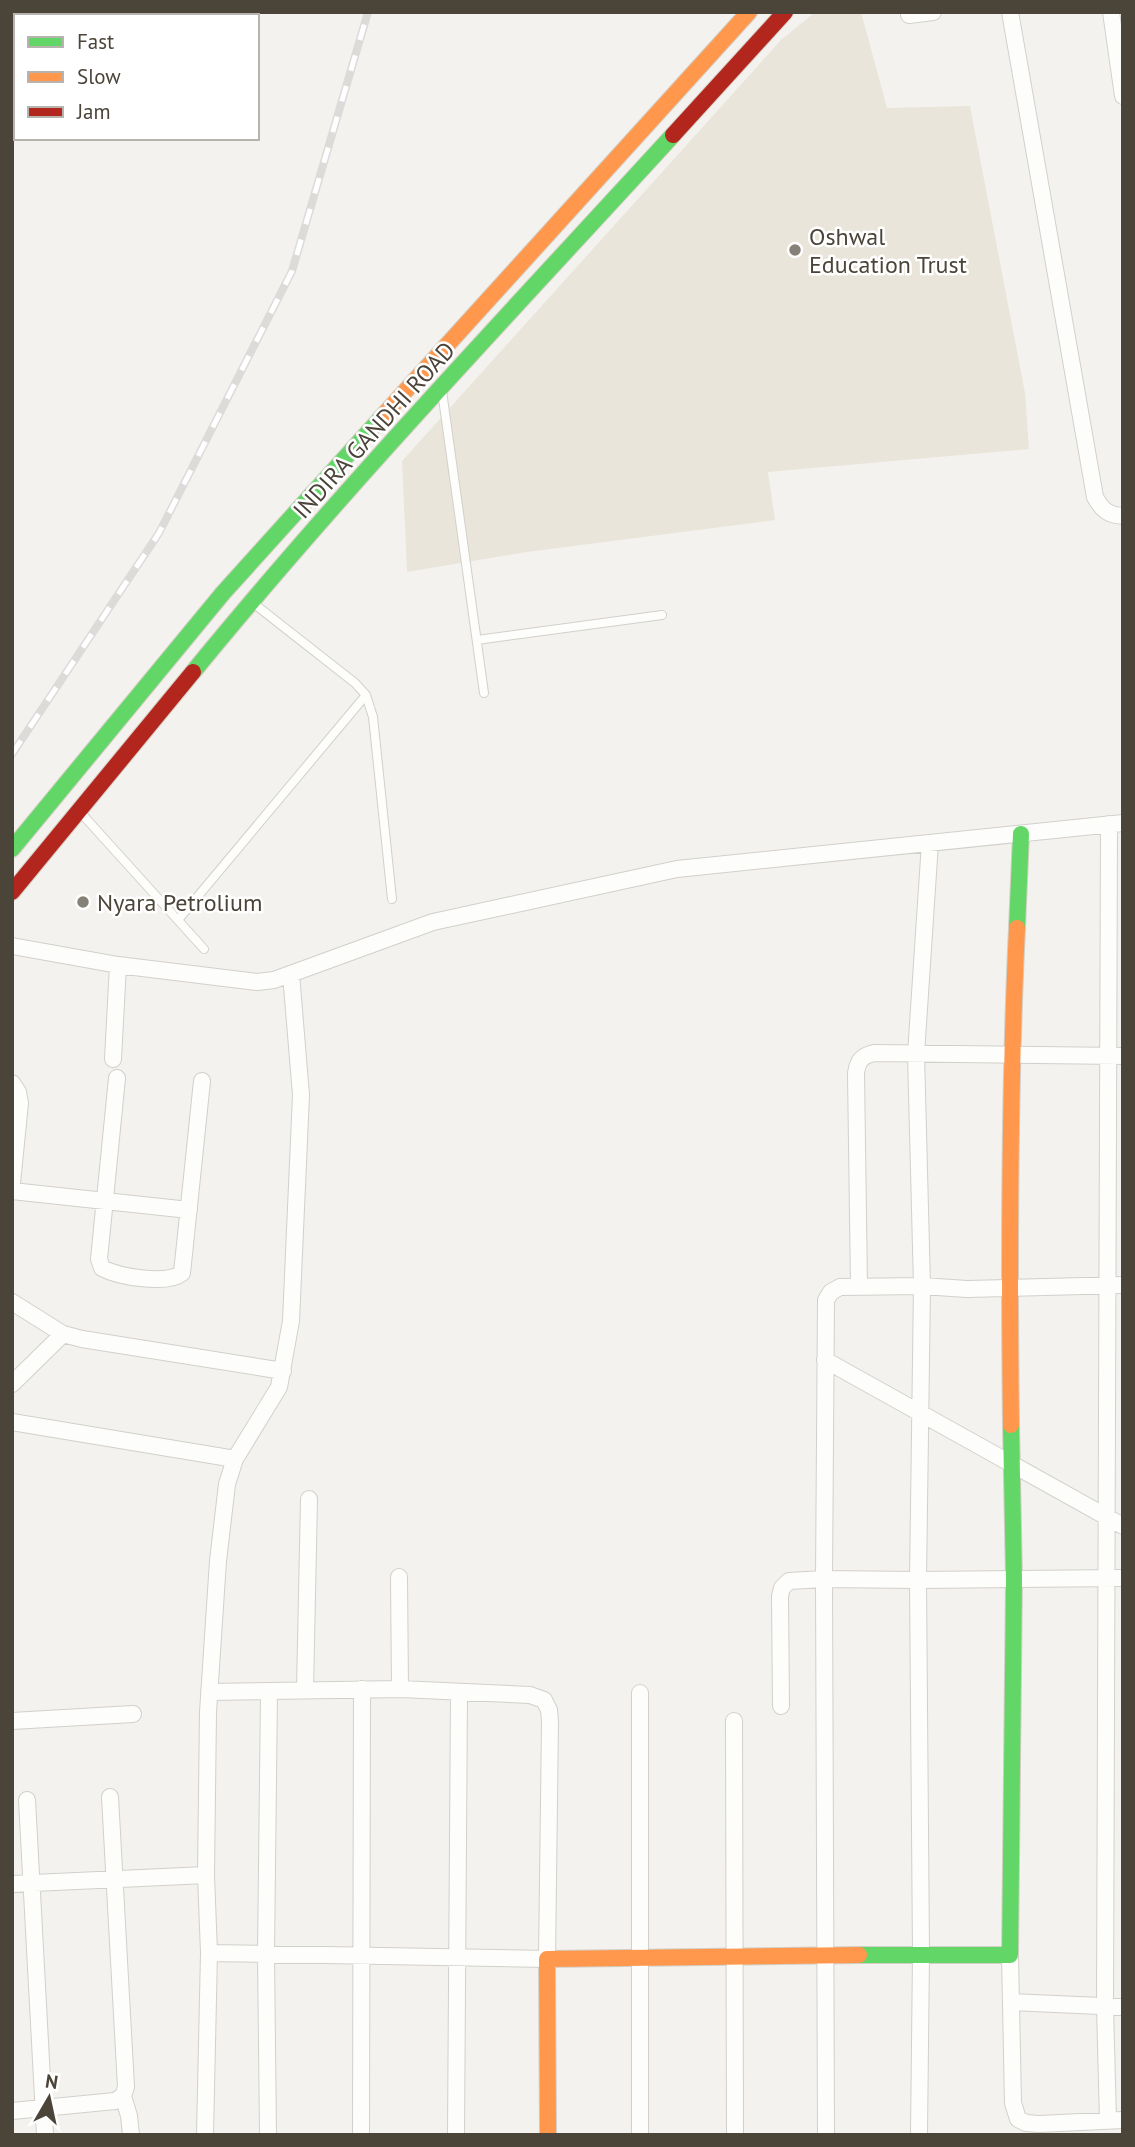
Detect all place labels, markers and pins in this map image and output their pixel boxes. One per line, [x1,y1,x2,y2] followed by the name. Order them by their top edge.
[809,221,967,280] place label: Oshwal Education Trust
[787,242,803,258] marker: Oshwal Education Trust
[97,887,262,918] place label: Nyara Petrolium
[75,894,91,910] marker: Nyara Petrolium

